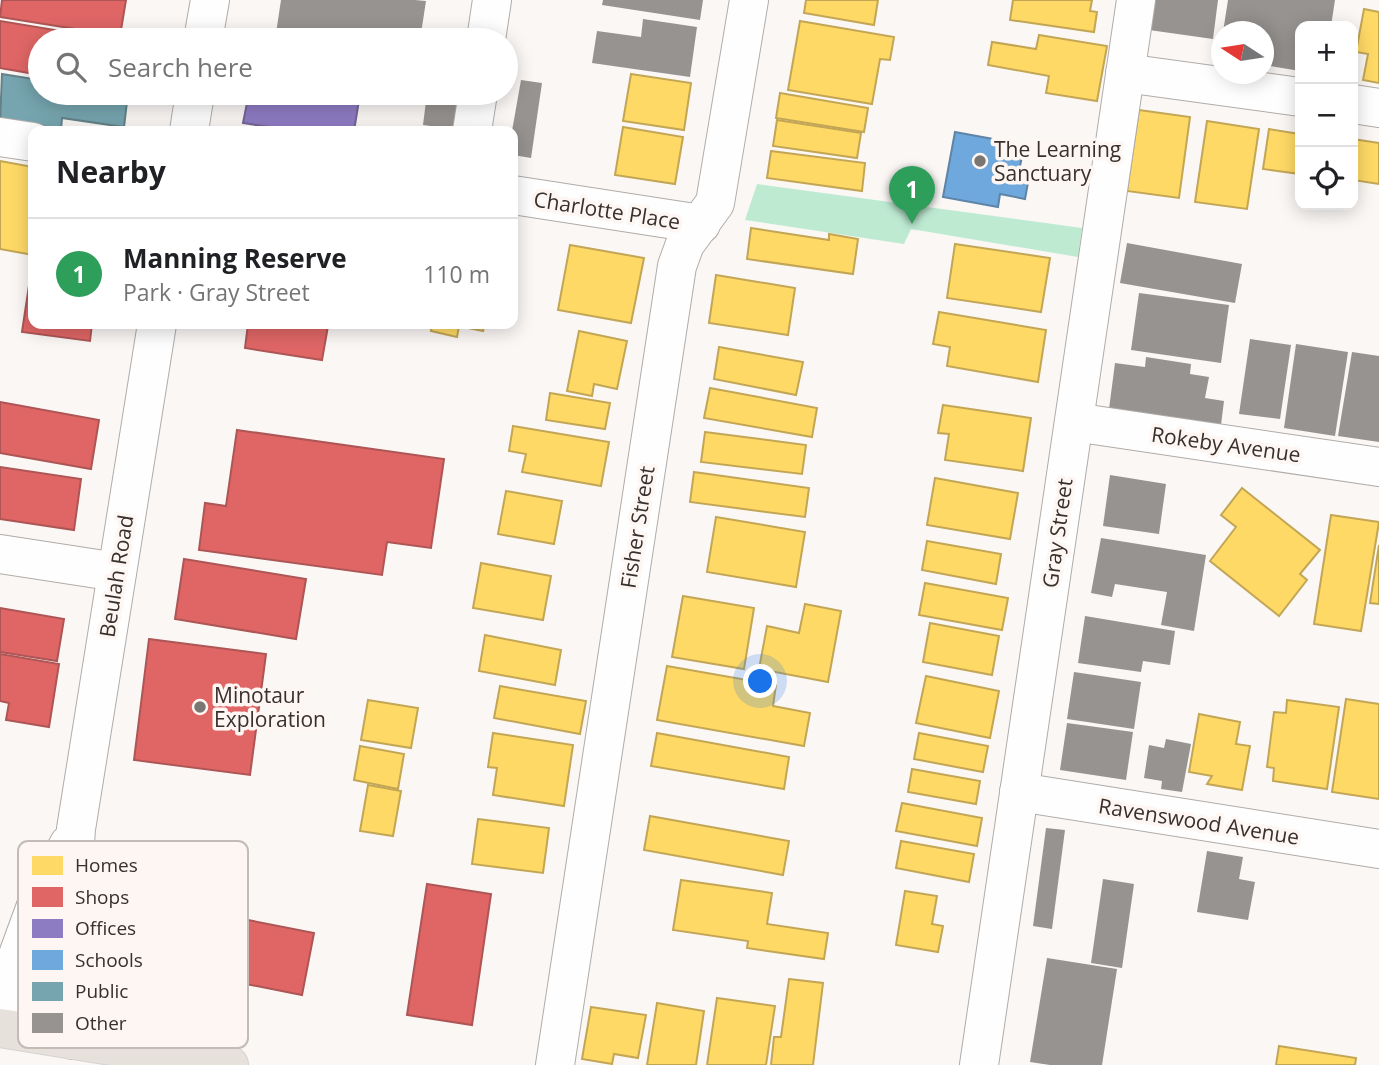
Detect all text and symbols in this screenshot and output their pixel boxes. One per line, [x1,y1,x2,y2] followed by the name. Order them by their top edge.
[1211,21,1274,84] north arrow
[1295,21,1358,210] map controls
[1295,21,1358,84] button: +
[28,28,518,105] search box
[52,48,90,86] icon: search
[108,49,253,85] text: Search here
[1295,84,1358,147] button: −
[994,135,1121,187] place label: The Learning Sanctuary
[1295,147,1358,210] button: locate
[56,151,166,192] text: Nearby
[972,153,988,169] marker: The Learning Sanctuary
[889,166,935,224] pin: 1
[532,185,682,235] street label: Charlotte Place
[123,240,347,276] text: Manning Reserve
[72,258,86,290] text: 1
[423,258,490,290] text: 110 m
[123,276,310,308] text: Park · Gray Street
[1150,420,1302,468] street label: Rokeby Avenue
[614,464,660,590] street label: Fisher Street
[1035,477,1079,589] street label: Gray Street
[93,513,139,639] street label: Beulah Road
[743,664,777,698] your location
[214,681,326,733] place label: Minotaur Exploration
[192,699,208,715] marker: Minotaur Exploration
[1097,791,1301,851] street label: Ravenswood Avenue
[18,841,248,1048] legend
[75,852,138,878] text: Homes
[75,884,129,910] text: Shops
[75,915,136,941] text: Offices
[75,947,143,973] text: Schools
[75,978,128,1004] text: Public
[75,1010,127,1036] text: Other

